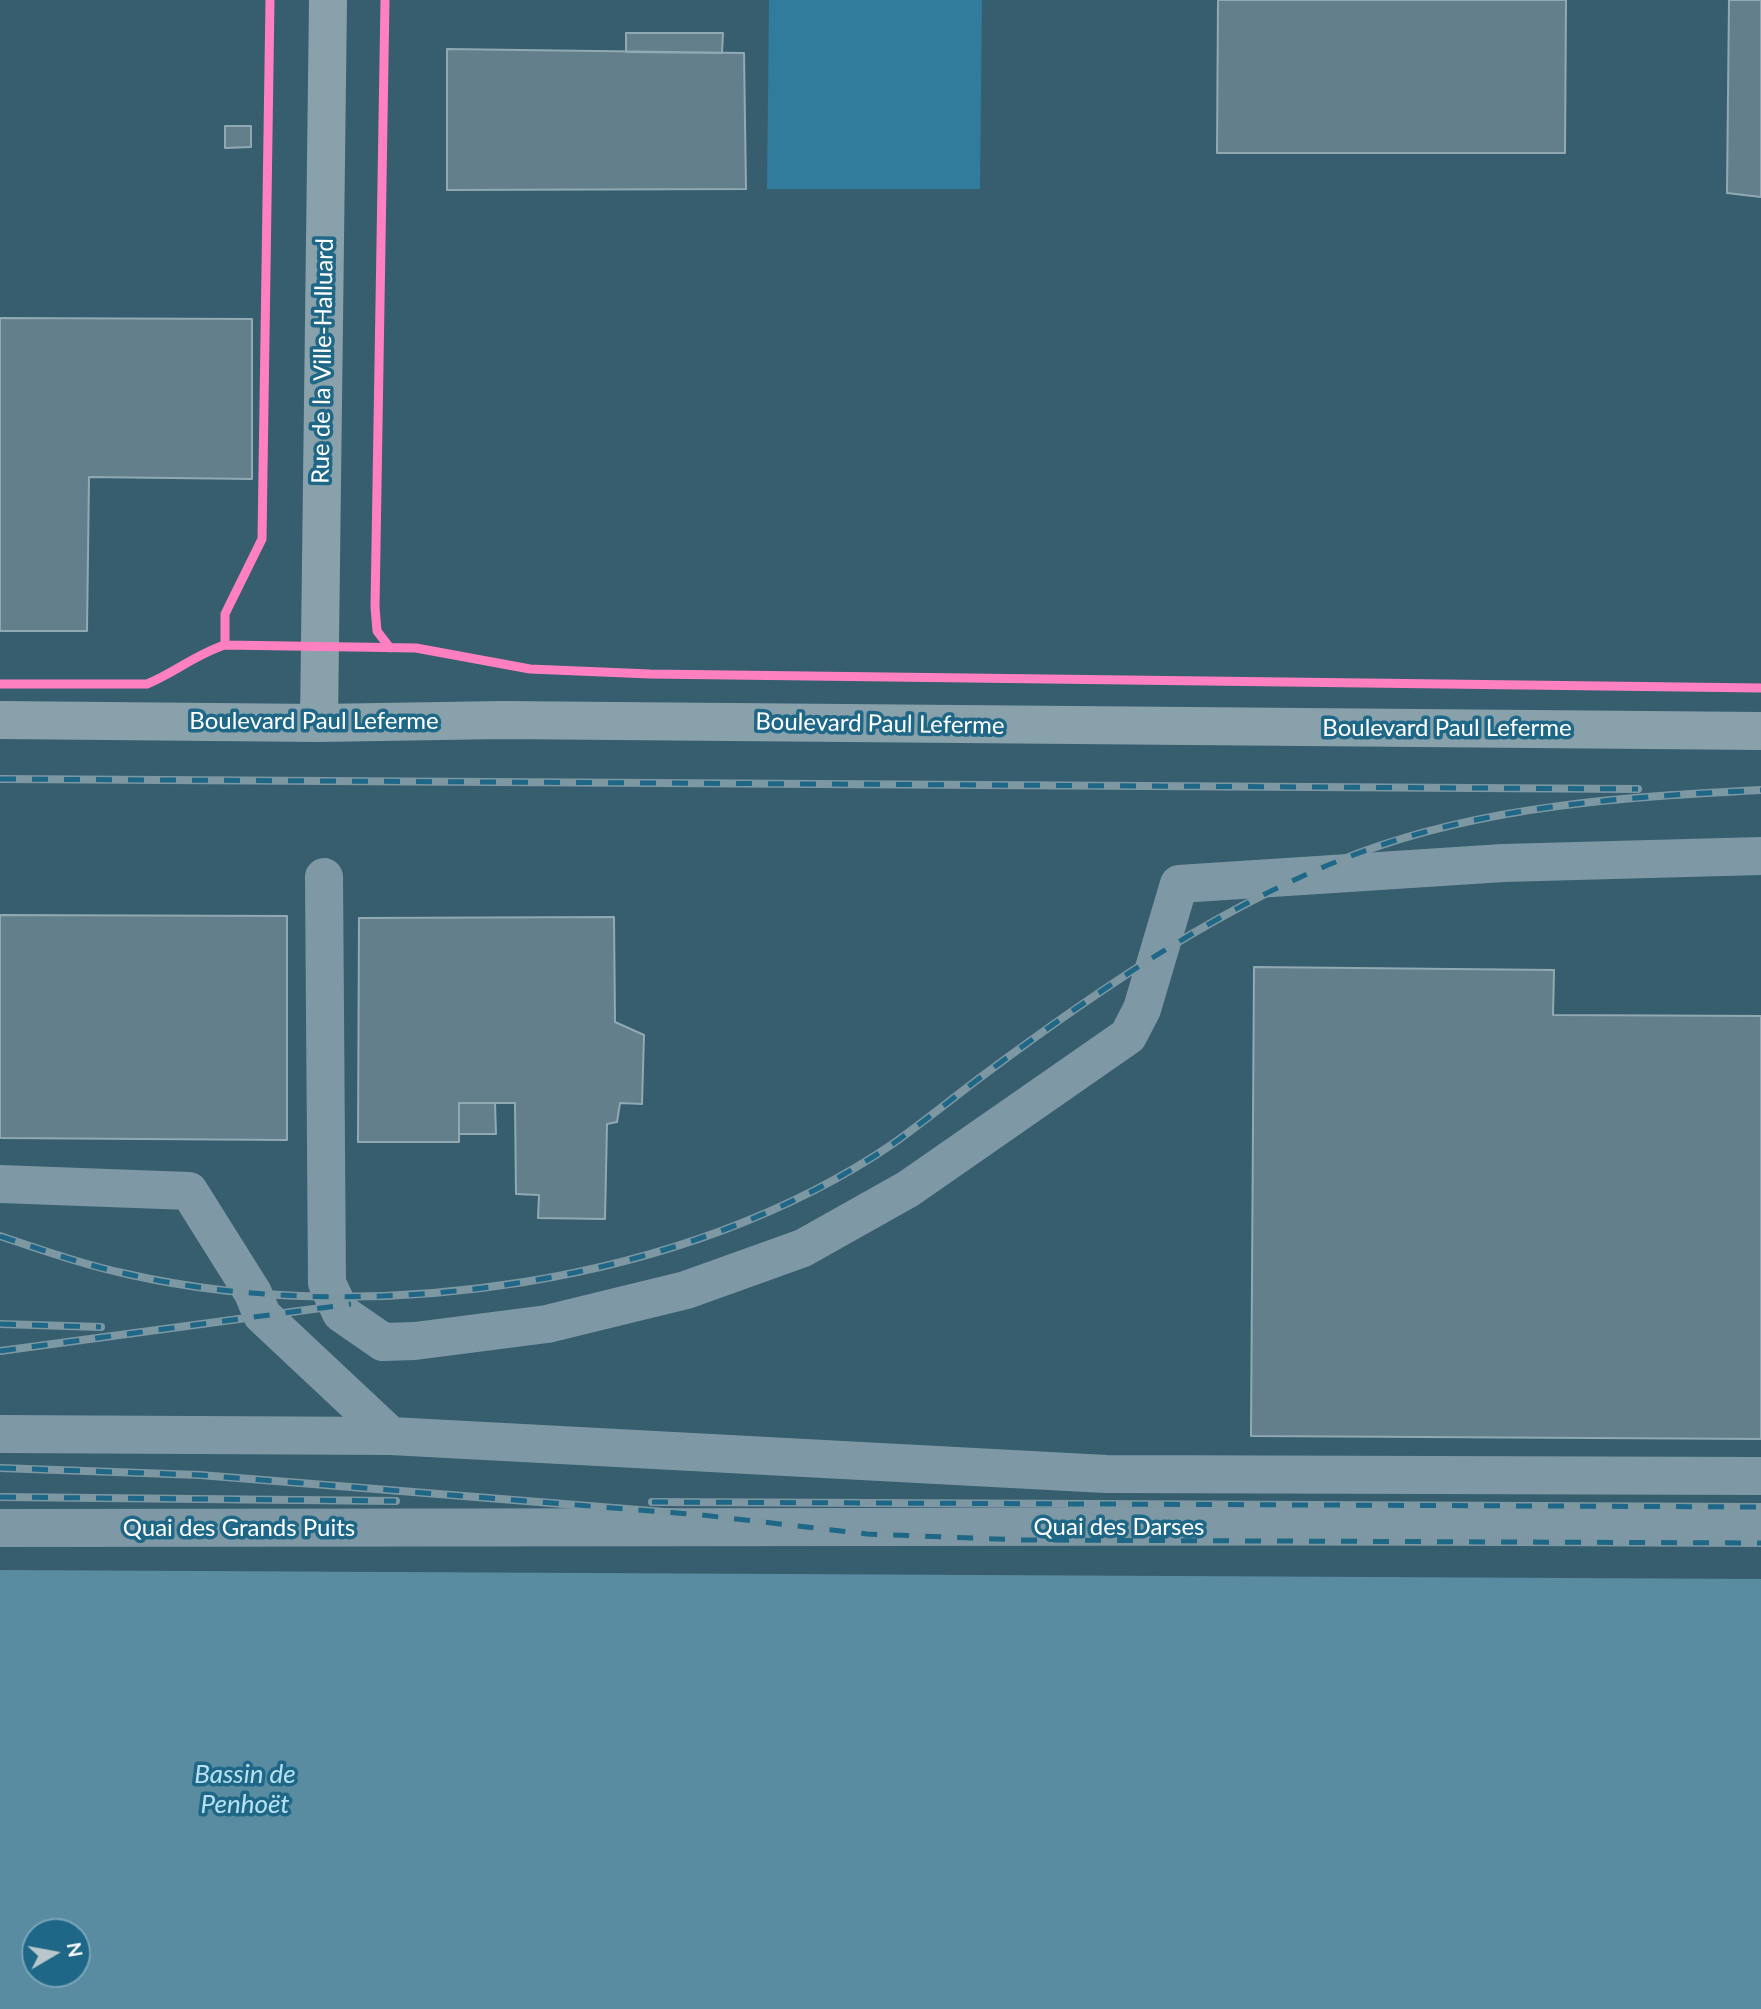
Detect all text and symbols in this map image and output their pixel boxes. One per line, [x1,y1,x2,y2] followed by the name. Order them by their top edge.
[306,238,340,484] street label: Rue de la Ville-Halluard
[189,707,439,735] street label: Boulevard Paul Leferme
[755,707,1005,741] street label: Boulevard Paul Leferme
[1322,714,1572,742] street label: Boulevard Paul Leferme
[1034,1513,1204,1541] street label: Quai des Darses
[123,1514,355,1542] street label: Quai des Grands Puits
[194,1759,296,1820] water label: Bassin de Penhoët
[21,1918,91,1988] north arrow
[63,1940,88,1959] text: N

